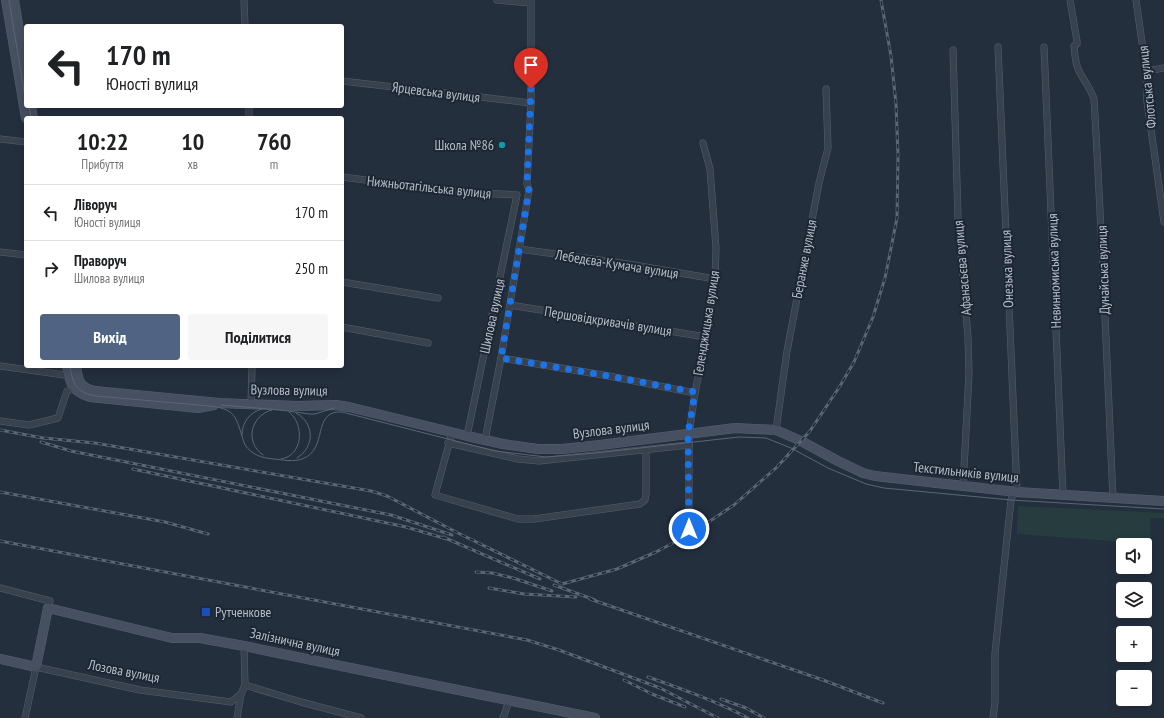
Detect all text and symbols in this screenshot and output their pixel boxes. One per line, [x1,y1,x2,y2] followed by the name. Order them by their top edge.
[106,36,170,73] text: 170 m
[40,40,92,92] icon: left
[1134,45,1160,129] street label: Флотська вулиця
[514,48,548,89] pin
[520,54,542,76] icon: arrive
[106,72,198,95] text: Юності вулиця
[391,78,481,106] street label: Ярцевська вулиця
[77,126,129,157] text: 10:22
[181,126,204,157] text: 10
[257,126,291,157] text: 760
[434,136,494,154] place label: Школа №86
[497,140,507,150] marker: Школа №86
[81,156,124,173] text: Прибуття
[187,156,198,173] text: хв
[270,156,278,173] text: m
[366,172,492,202] street label: Нижньотагільська вулиця
[74,195,117,214] text: Ліворуч
[40,202,62,224] icon: left
[295,203,328,222] text: 170 m
[1043,213,1065,329] street label: Невинномиська вулиця
[74,214,141,231] text: Юності вулиця
[788,218,820,300] street label: Беранже вулиця
[949,220,975,316] street label: Афанасьєва вулиця
[1092,225,1114,315] street label: Дунайська вулиця
[997,230,1017,308] street label: Онезька вулиця
[553,245,680,283] street label: Лебедєва-Кумача вулиця
[74,251,127,270] text: Праворуч
[40,258,62,280] icon: right
[295,259,328,278] text: 250 m
[689,269,723,377] street label: Геленджицька вулиця
[74,270,145,287] text: Шилова вулиця
[475,277,509,355] street label: Шилова вулиця
[543,302,673,340] street label: Першовідкривачів вулиця
[40,314,180,360] button: Вихід
[188,314,328,360] button: Поділитися
[250,380,328,400] street label: Вузлова вулиця
[572,415,650,443] street label: Вузлова вулиця
[912,458,1020,486] street label: Текстильників вулиця
[668,508,710,550] position arrow
[1116,538,1152,706] map controls
[1116,538,1152,574] button: sound
[1116,582,1152,618] button: layers
[215,603,272,621] place label: Рутченкове
[200,606,212,618] marker: Рутченкове
[248,624,342,660] street label: Залізнична вулиця
[1116,626,1152,662] button: +
[86,655,161,687] street label: Лозова вулиця
[1116,670,1152,706] button: −

